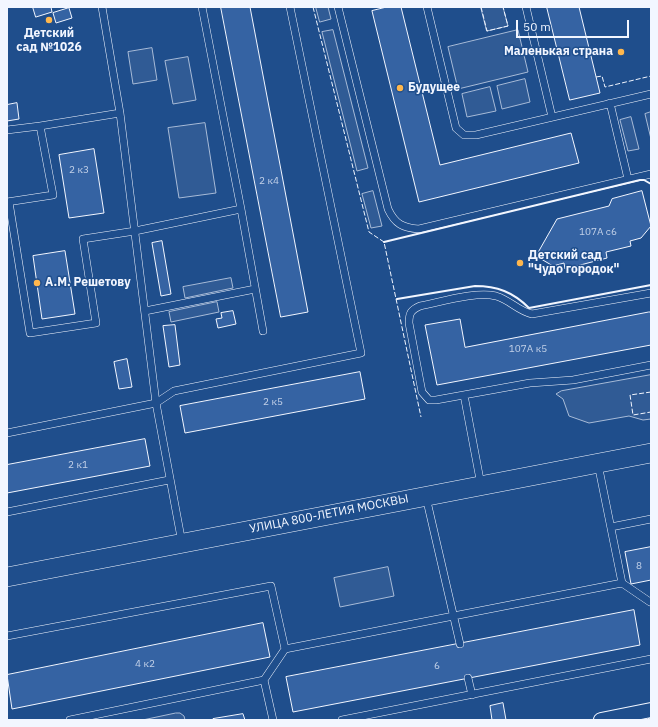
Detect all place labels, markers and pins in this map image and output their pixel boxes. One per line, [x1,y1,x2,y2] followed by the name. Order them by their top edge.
[44,15,54,25] marker: Детский сад №1026
[16,27,82,55] place label: Детский сад №1026
[504,45,613,59] place label: Маленькая страна
[616,47,626,57] marker: Маленькая страна
[408,81,460,95] place label: Будущее
[395,83,405,93] marker: Будущее
[528,249,619,277] place label: Детский сад "Чудо городок"
[515,258,525,268] marker: Детский сад "Чудо городок"
[45,276,131,290] place label: А.М. Решетову
[32,278,42,288] marker: А.М. Решетову

